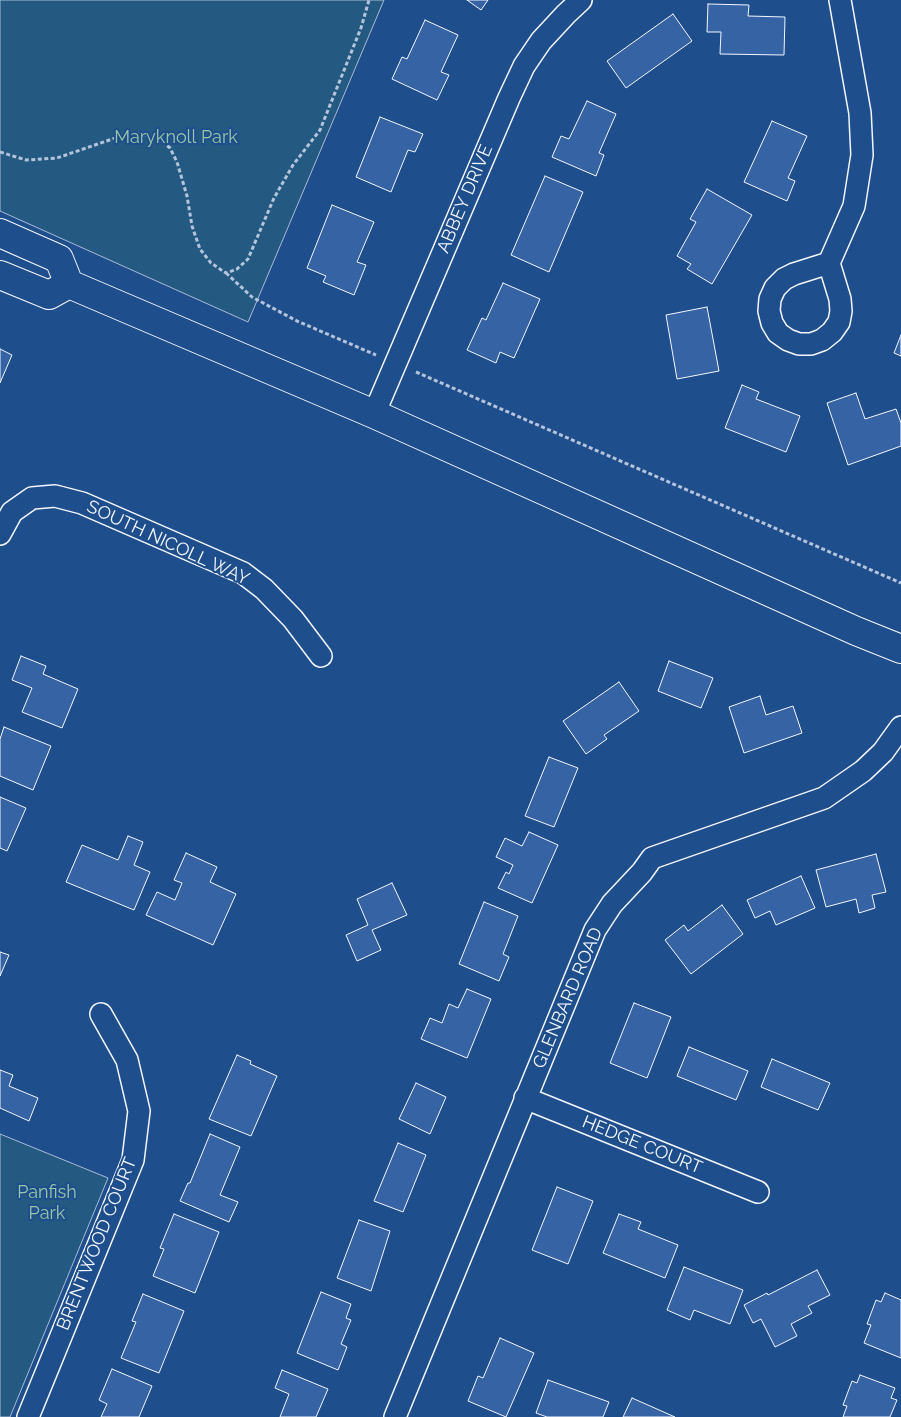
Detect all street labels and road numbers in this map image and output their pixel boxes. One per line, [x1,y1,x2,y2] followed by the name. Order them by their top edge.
[432,142,498,256] street label: ABBEY DRIVE
[83,496,253,590] street label: SOUTH NICOLL WAY
[529,924,607,1072] street label: GLENBARD ROAD
[579,1111,705,1179] street label: HEDGE COURT
[52,1154,142,1334] street label: BRENTWOOD COURT

